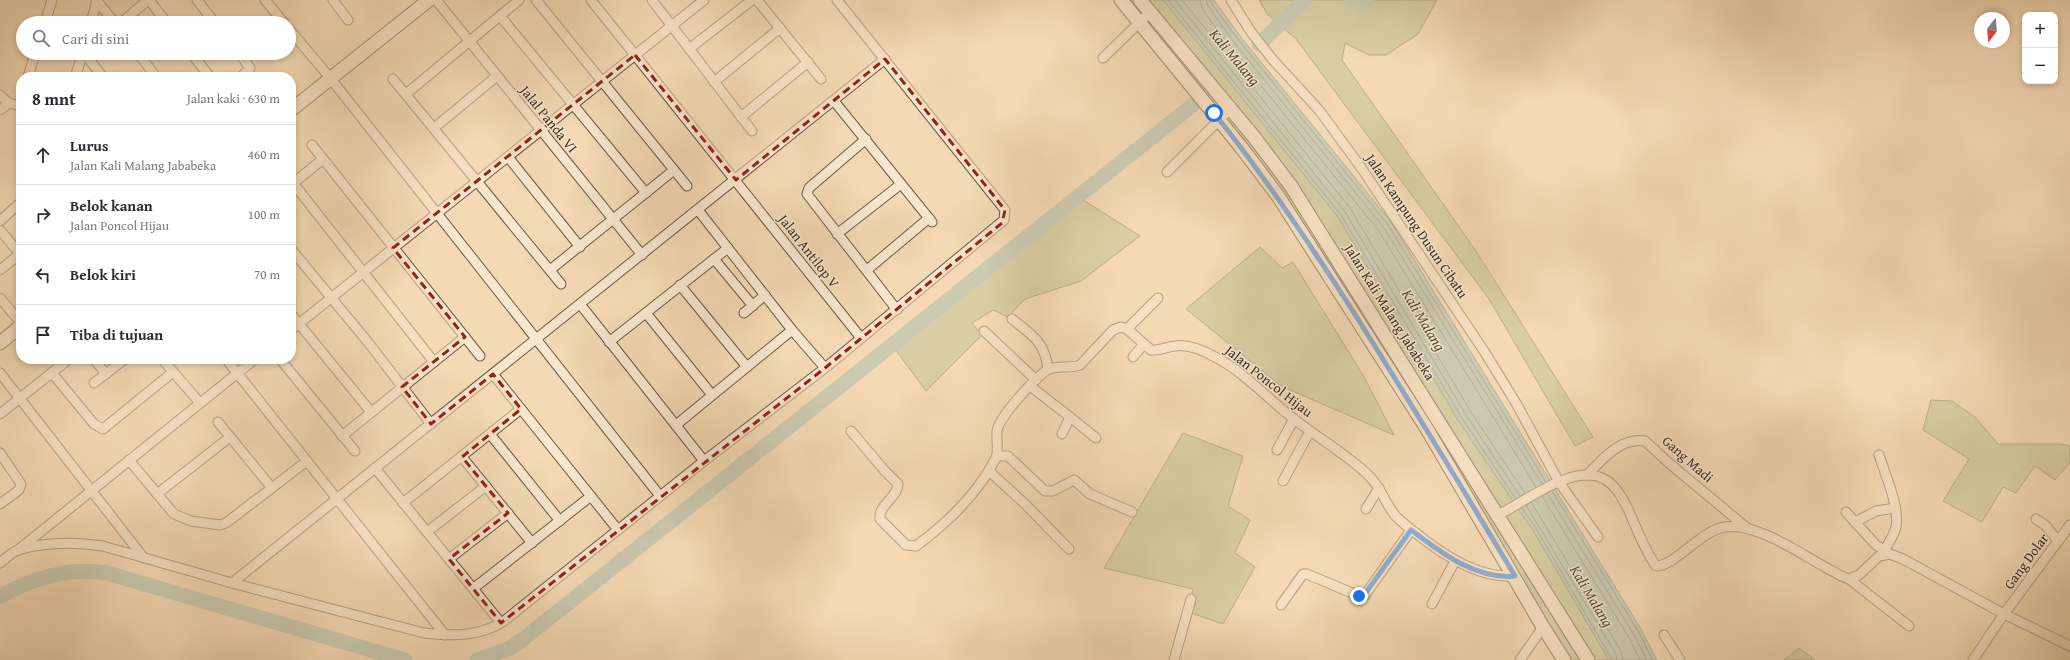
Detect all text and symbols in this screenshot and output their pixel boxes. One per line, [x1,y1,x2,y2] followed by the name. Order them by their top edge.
[1974,12,2010,48] north arrow
[2022,12,2058,84] map controls
[2022,12,2058,48] button: +
[16,16,296,60] search box
[1204,23,1265,90] water label: Kali Malang
[30,27,52,49] icon: search
[62,28,129,49] text: Cari di sini
[2022,48,2058,84] button: −
[514,80,582,157] street label: Jalal Panda VI
[32,86,76,111] text: 8 mnt
[187,89,280,108] text: Jalan kaki · 630 m
[1205,104,1223,122] route start
[70,135,108,156] text: Lurus
[32,144,54,166] icon: ahead
[248,145,280,164] text: 460 m
[1360,148,1473,302] street label: Jalan Kampung Dusun Cibatu
[70,156,216,175] text: Jalan Kali Malang Jababeka
[70,195,153,216] text: Belok kanan
[32,204,54,226] icon: right
[248,205,280,224] text: 100 m
[773,208,844,292] street label: Jalan Antilop V
[70,216,169,235] text: Jalan Poncol Hijau
[1341,241,1439,383] street label: Jalan Kali Malang Jababeka
[32,264,54,286] icon: left
[70,264,136,285] text: Belok kiri
[254,265,280,284] text: 70 m
[1399,286,1449,354] water label: Kali Malang
[32,324,54,346] icon: arrive
[70,324,163,345] text: Tiba di tujuan
[1219,339,1317,422] street label: Jalan Poncol Hijau
[1658,431,1718,487] street label: Gang Madi
[1999,529,2053,593] street label: Gang Dolar
[1565,560,1619,631] water label: Kali Malang
[1350,587,1368,605] route end

